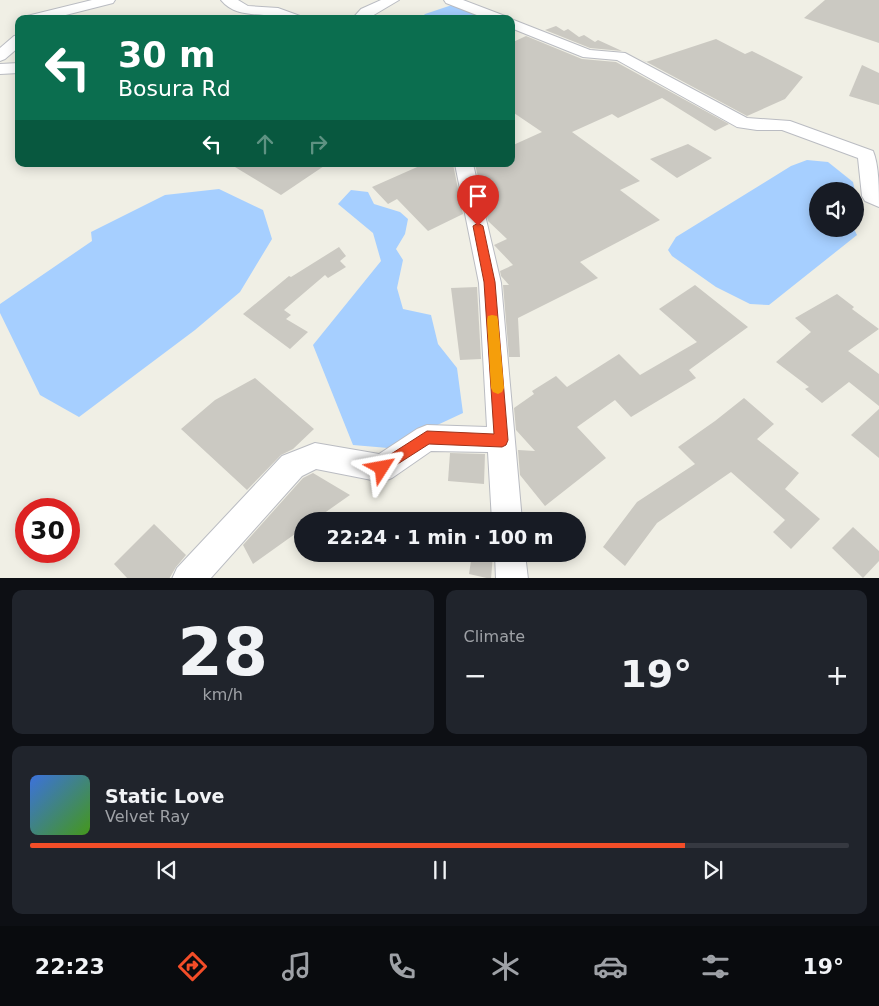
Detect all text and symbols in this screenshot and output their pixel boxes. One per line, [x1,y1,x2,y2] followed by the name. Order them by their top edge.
[35,35,100,100] icon: left
[118,35,215,75] text: 30 m
[118,76,231,101] text: Bosura Rd
[198,130,226,158] icon: left
[251,130,279,158] icon: ahead
[304,130,332,158] icon: right
[457,175,499,226] pin
[464,182,492,210] icon: arrive
[809,182,864,237] map controls
[809,182,864,237] button: sound
[355,441,407,493] position arrow
[15,498,80,563] speed limit sign: 30
[326,526,554,548] text: 22:24 · 1 min · 100 m
[178,615,268,690] text: 28
[464,627,525,646] text: Climate
[620,652,692,696] text: 19°
[464,659,487,692] text: −
[826,659,849,692] text: +
[203,685,243,704] text: km/h
[105,785,225,807] text: Static Love
[105,807,190,826] text: Velvet Ray
[153,856,181,884] icon: previous
[426,856,454,884] icon: pause
[699,856,727,884] icon: next
[175,949,210,984] icon: directions
[279,949,314,984] icon: music
[384,949,419,984] icon: phone
[488,949,523,984] icon: climate
[593,949,628,984] icon: car
[698,949,733,984] icon: filters
[35,954,105,979] text: 22:23
[802,954,844,979] text: 19°

